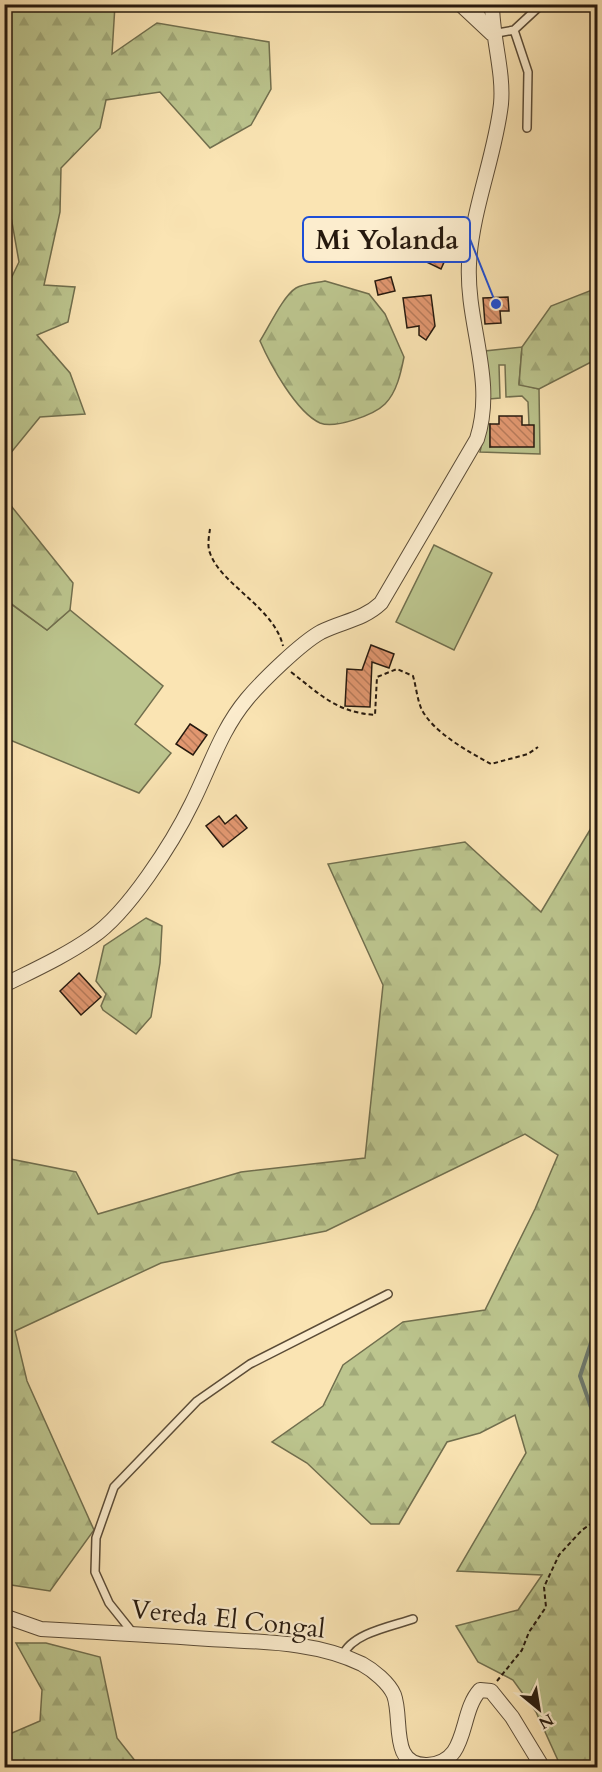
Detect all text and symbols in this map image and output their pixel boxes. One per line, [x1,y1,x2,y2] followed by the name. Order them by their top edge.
[303,217,470,262] callout: Mi Yolanda
[315,222,459,259] text: Mi Yolanda
[129,1591,327,1647] street label: Vereda El Congal
[509,1679,569,1739] north arrow
[534,1708,558,1734] text: N

